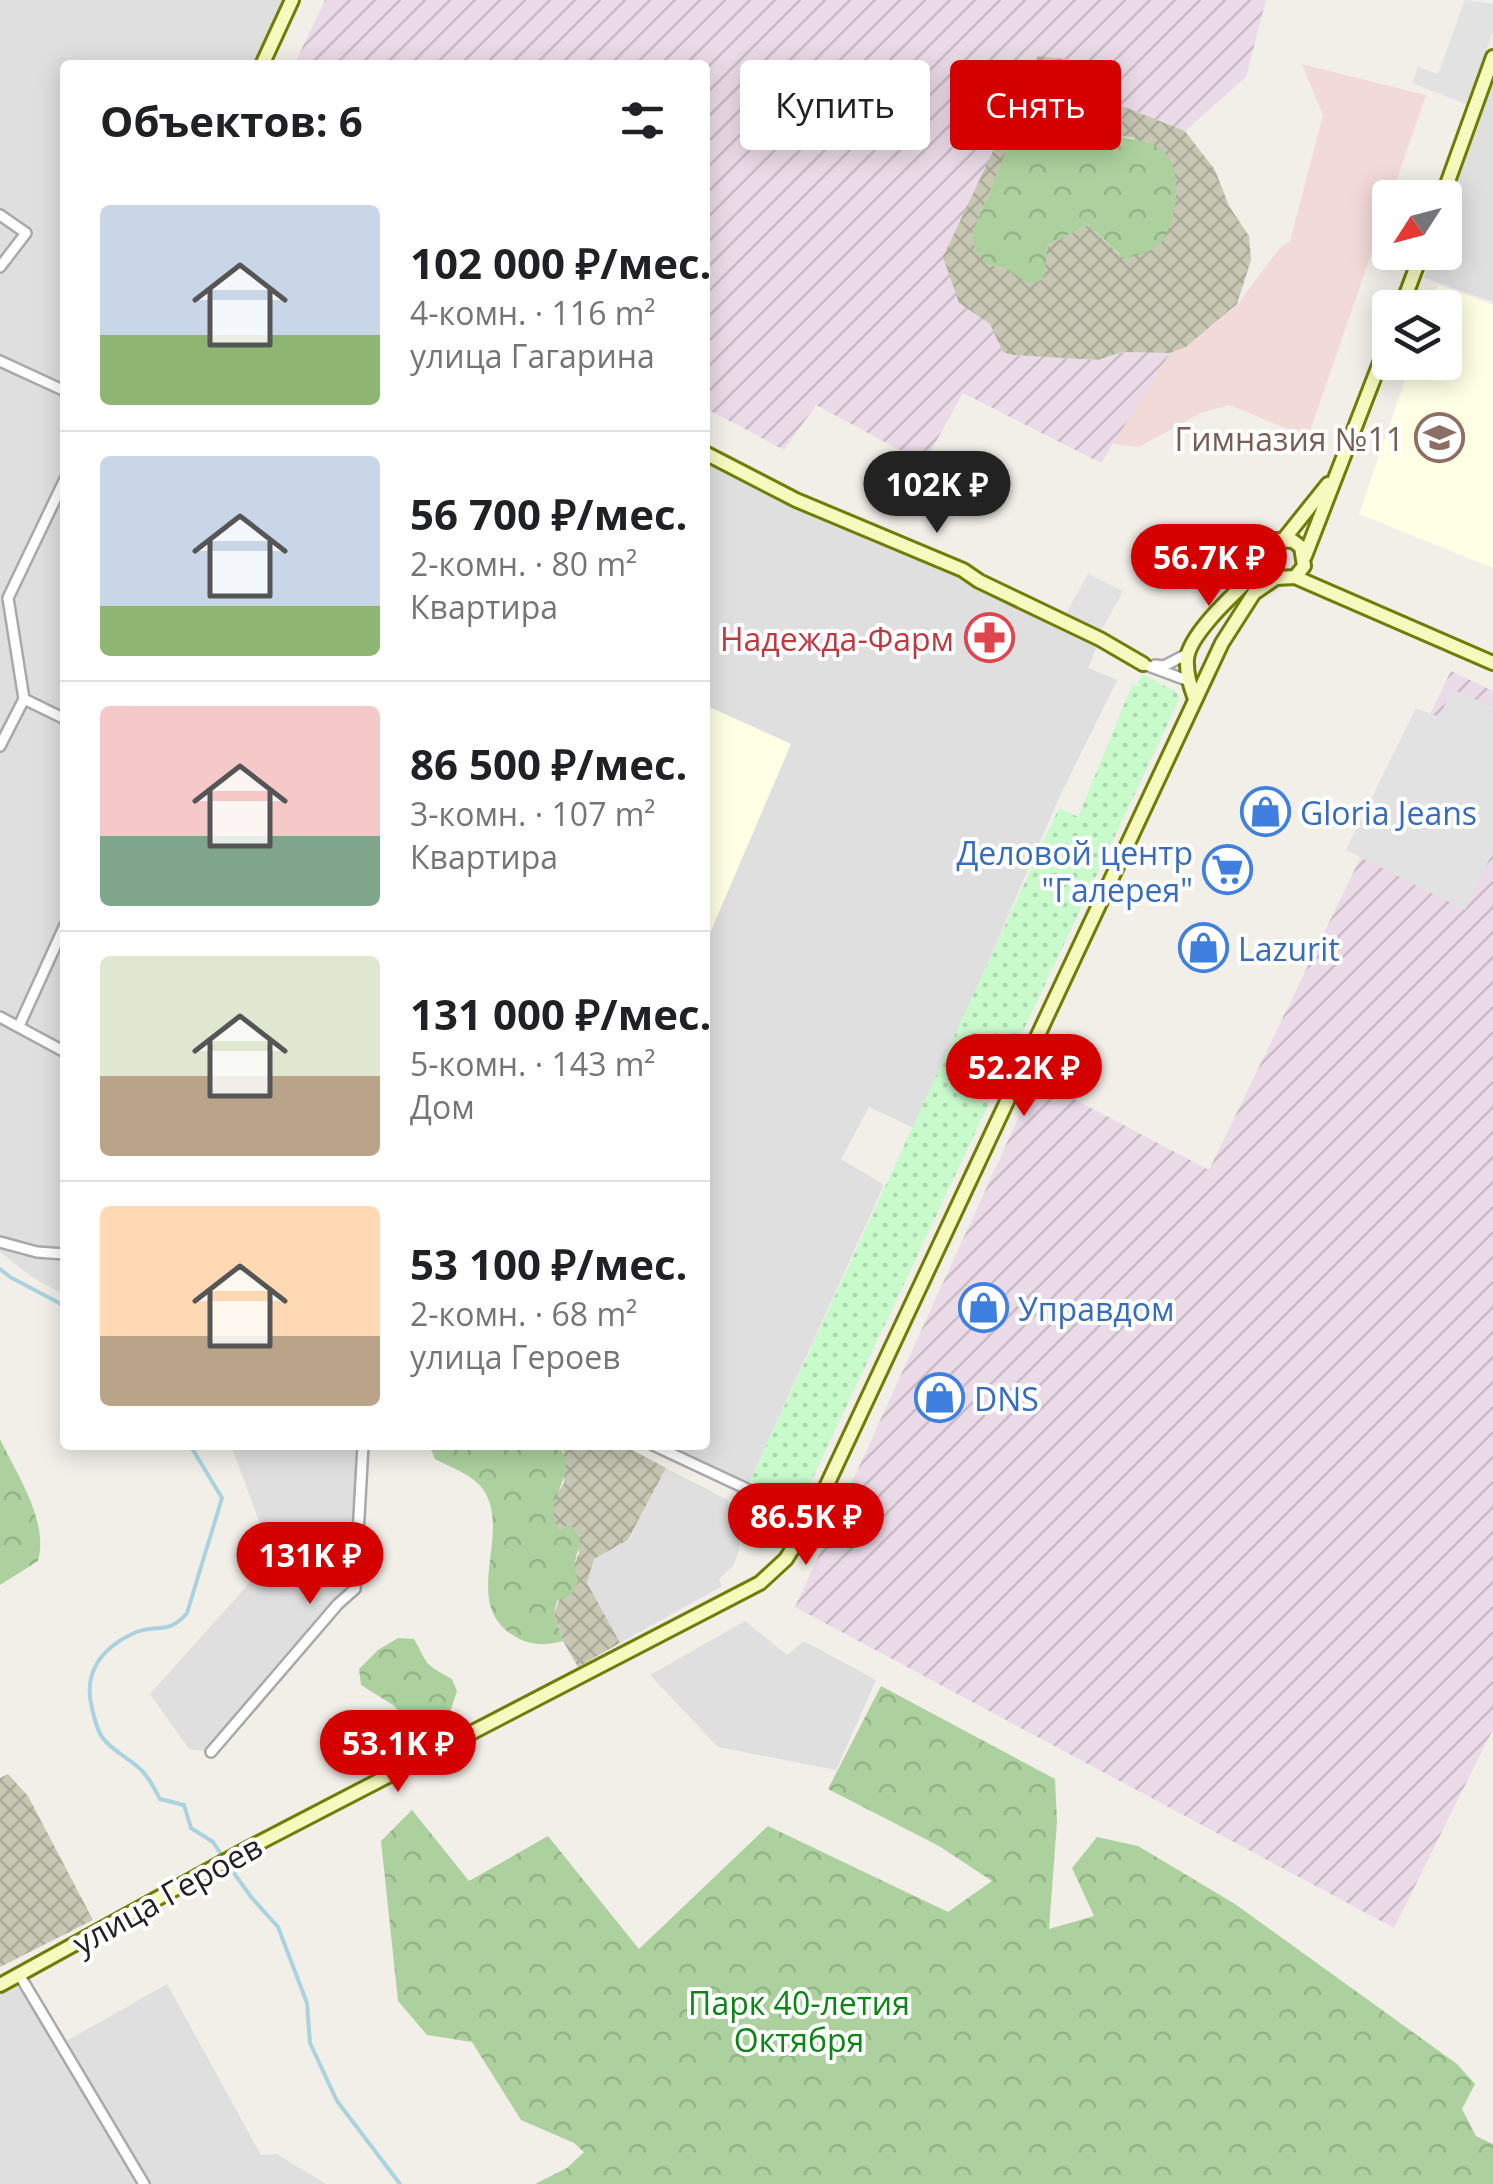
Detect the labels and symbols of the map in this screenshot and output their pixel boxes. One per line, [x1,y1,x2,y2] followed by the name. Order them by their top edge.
[1372,180,1462,270] north arrow
[1413,412,1465,464] school or university icon: Гимназия №11
[1174,417,1404,460] place label: Гимназия №11
[856,451,1018,536] pin: 102K ₽
[1117,524,1301,609] pin: 56.7K ₽
[963,612,1015,664] pharmacy icon: Надежда-Фарм
[720,617,954,660] place label: Надежда-Фарм
[1239,786,1291,838] shop icon: Gloria Jeans
[1300,791,1477,834] place label: Gloria Jeans
[956,831,1193,911] place label: Деловой центр "Галерея"
[1202,844,1254,896] supermarket icon: Деловой центр "Галерея"
[1177,922,1229,974] shop icon: Lazurit
[1238,927,1340,970] place label: Lazurit
[932,1034,1116,1119] pin: 52.2K ₽
[957,1282,1009,1334] shop icon: Управдом
[1018,1287,1174,1330] place label: Управдом
[913,1372,965,1424] shop icon: DNS
[974,1377,1039,1420] place label: DNS
[714,1483,898,1568] pin: 86.5K ₽
[229,1522,391,1607] pin: 131K ₽
[306,1710,490,1795] pin: 53.1K ₽
[64,1824,270,1964] street label: улица Героев
[688,1981,910,2061] park label: Парк 40-летия Октября

